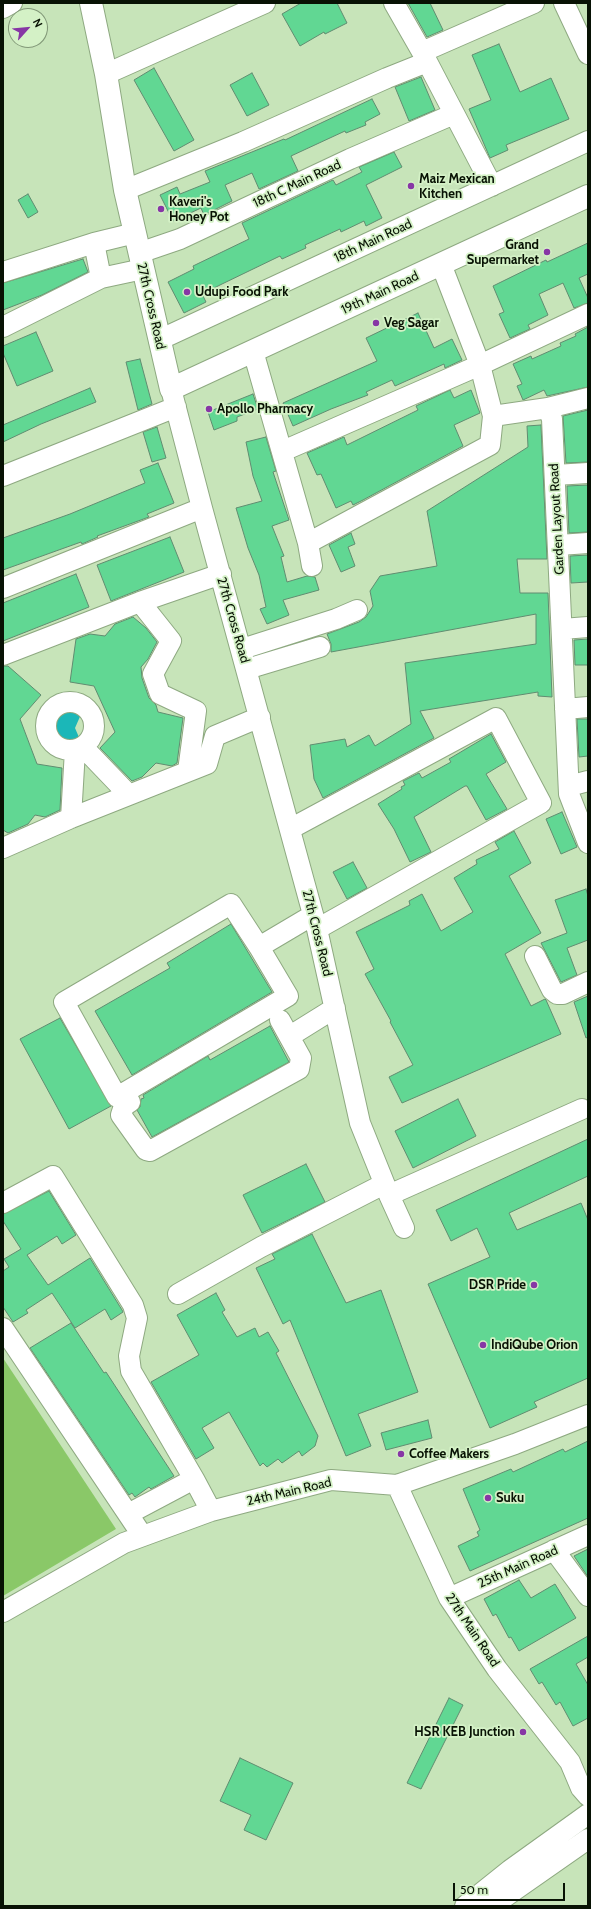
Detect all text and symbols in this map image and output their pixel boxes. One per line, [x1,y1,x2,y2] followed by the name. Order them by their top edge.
[8,8,48,48] north arrow
[30,16,46,30] text: N
[251,157,343,211] street label: 18th C Main Road
[419,171,495,202] place label: Maiz Mexican Kitchen
[406,181,416,191] marker: Maiz Mexican Kitchen
[169,194,229,225] place label: Kaveri's Honey Pot
[156,204,166,214] marker: Kaveri's Honey Pot
[331,216,415,266] street label: 18th Main Road
[467,237,539,268] place label: Grand Supermarket
[542,247,552,257] marker: Grand Supermarket
[133,261,169,351] street label: 27th Cross Road
[339,268,421,318] street label: 19th Main Road
[195,284,288,300] place label: Udupi Food Park
[182,287,192,297] marker: Udupi Food Park
[384,315,439,331] place label: Veg Sagar
[371,318,381,328] marker: Veg Sagar
[217,401,313,417] place label: Apollo Pharmacy
[204,404,214,414] marker: Apollo Pharmacy
[546,463,568,575] street label: Garden Layout Road
[213,575,253,665] street label: 27th Cross Road
[299,888,335,978] street label: 27th Cross Road
[469,1277,526,1293] place label: DSR Pride
[529,1280,539,1290] marker: DSR Pride
[491,1337,578,1353] place label: IndiQube Orion
[478,1340,488,1350] marker: IndiQube Orion
[409,1446,489,1462] place label: Coffee Makers
[396,1449,406,1459] marker: Coffee Makers
[245,1475,333,1509] street label: 24th Main Road
[496,1490,524,1506] place label: Suku
[483,1493,493,1503] marker: Suku
[476,1542,560,1592] street label: 25th Main Road
[442,1590,502,1670] street label: 27th Main Road
[414,1724,515,1740] place label: HSR KEB Junction
[518,1727,528,1737] marker: HSR KEB Junction
[455,1875,567,1901] scale bar
[460,1882,488,1897] text: 50 m

